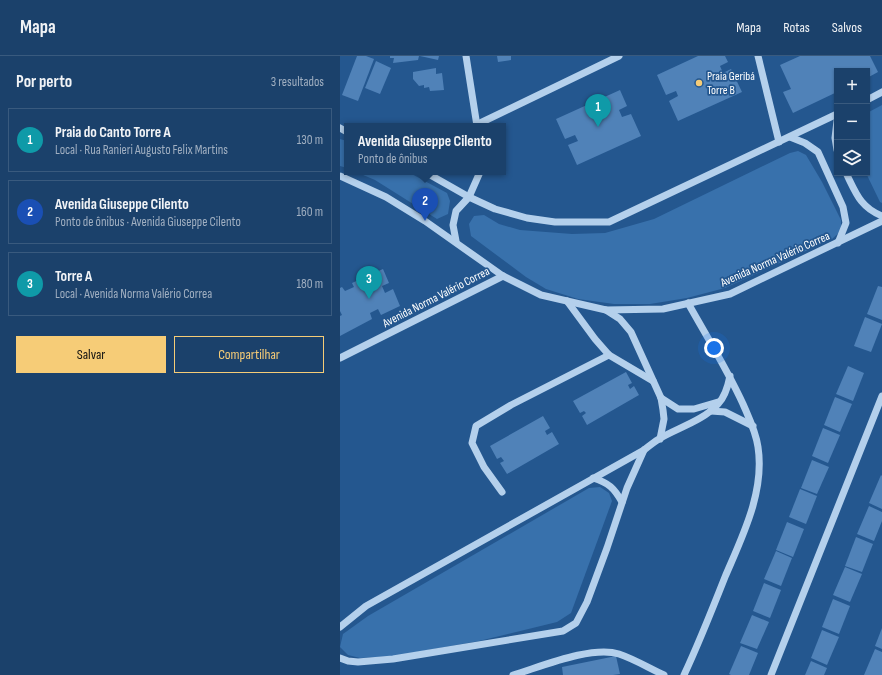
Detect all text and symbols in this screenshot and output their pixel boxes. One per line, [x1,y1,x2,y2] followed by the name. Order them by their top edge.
[20,16,56,39] text: Mapa
[736,19,761,36] text: Mapa
[783,19,810,36] text: Rotas
[832,19,862,36] text: Salvos
[834,68,870,176] map controls
[834,68,870,104] button: +
[707,69,755,98] place label: Praia Geribá Torre B
[16,72,72,92] text: Por perto
[271,74,324,90] text: 3 resultados
[694,78,704,88] marker: Praia Geribá Torre B
[585,94,611,127] pin: 1
[834,104,870,140] button: −
[55,123,171,142] text: Praia do Canto Torre A
[344,123,506,175] popup
[27,132,33,148] text: 1
[297,132,323,148] text: 130 m
[358,132,492,151] text: Avenida Giuseppe Cilento
[834,140,870,176] button: layers
[55,142,228,158] text: Local · Rua Ranieri Augusto Felix Martins
[358,151,428,167] text: Ponto de ônibus
[412,188,438,221] pin: 2
[55,195,189,214] text: Avenida Giuseppe Cilento
[27,204,33,220] text: 2
[297,204,323,220] text: 160 m
[55,214,241,230] text: Ponto de ônibus · Avenida Giuseppe Cilento
[717,228,833,291] street label: Avenida Norma Valério Correa
[379,264,493,331] street label: Avenida Norma Valério Correa
[356,266,382,299] pin: 3
[55,267,92,286] text: Torre A
[27,276,33,292] text: 3
[297,276,323,292] text: 180 m
[55,286,212,302] text: Local · Avenida Norma Valério Correa
[16,336,166,373] button: Salvar
[174,336,324,373] button: Compartilhar
[704,338,724,358] your location

